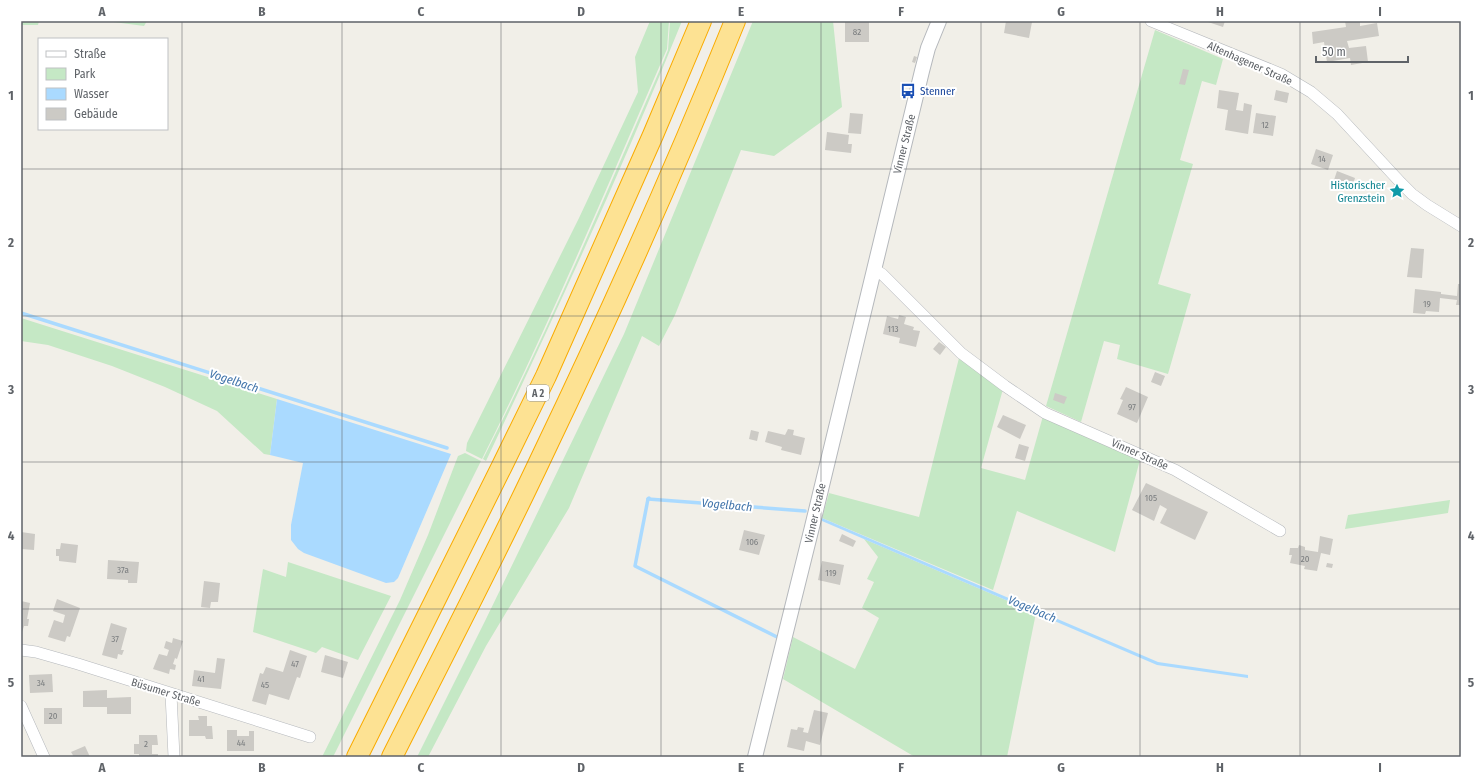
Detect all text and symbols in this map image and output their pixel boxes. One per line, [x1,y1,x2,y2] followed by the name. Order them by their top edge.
[97,4,106,19] text: A
[258,4,266,19] text: B
[418,4,425,19] text: C
[577,4,585,19] text: D
[738,4,744,19] text: E
[898,4,904,19] text: F
[1057,4,1065,19] text: G
[1216,4,1224,19] text: H
[1378,4,1382,19] text: I
[853,27,861,37] house number: 82
[38,38,168,130] legend
[1316,38,1408,64] scale bar
[1205,39,1294,88] street label: Altenhagener Straße
[1322,45,1346,59] text: 50 m
[74,47,106,61] text: Straße
[74,67,96,81] text: Park
[899,82,917,100] bus stop icon: Stenner
[920,85,955,98] place label: Stenner
[74,87,109,101] text: Wasser
[8,88,14,103] text: 1
[1468,88,1474,103] text: 1
[74,107,118,121] text: Gebäude
[891,113,918,175] street label: Vinner Straße
[1261,120,1269,130] house number: 12
[1318,154,1327,164] house number: 14
[1331,179,1385,205] place label: Historischer Grenzstein
[1388,182,1406,200] place icon: Historischer Grenzstein
[7,235,14,250] text: 2
[1467,235,1474,250] text: 2
[1423,299,1431,309] house number: 19
[888,324,898,334] house number: 113
[208,366,260,396] water label: Vogelbach
[7,382,14,397] text: 3
[1467,382,1474,397] text: 3
[527,385,549,401] road number: A 2
[1128,402,1136,412] house number: 97
[1109,436,1170,473] street label: Vinner Straße
[802,482,829,544] street label: Vinner Straße
[1145,493,1157,503] house number: 105
[701,496,753,514] water label: Vogelbach
[8,528,15,543] text: 4
[1468,528,1475,543] text: 4
[746,537,759,547] house number: 106
[1301,554,1310,564] house number: 20
[117,565,129,575] house number: 37a
[825,568,837,578] house number: 119
[1006,593,1058,625] water label: Vogelbach
[111,634,119,644] house number: 37
[291,659,299,669] house number: 47
[197,674,205,684] house number: 41
[8,675,14,690] text: 5
[1468,675,1474,690] text: 5
[130,676,202,709] street label: Büsumer Straße
[37,678,46,688] house number: 34
[261,680,269,690] house number: 45
[49,711,58,721] house number: 20
[237,738,246,748] house number: 44
[144,739,148,749] house number: 2
[97,760,106,775] text: A
[258,760,266,775] text: B
[418,760,425,775] text: C
[577,760,585,775] text: D
[738,760,744,775] text: E
[898,760,904,775] text: F
[1057,760,1065,775] text: G
[1216,760,1224,775] text: H
[1378,760,1382,775] text: I

